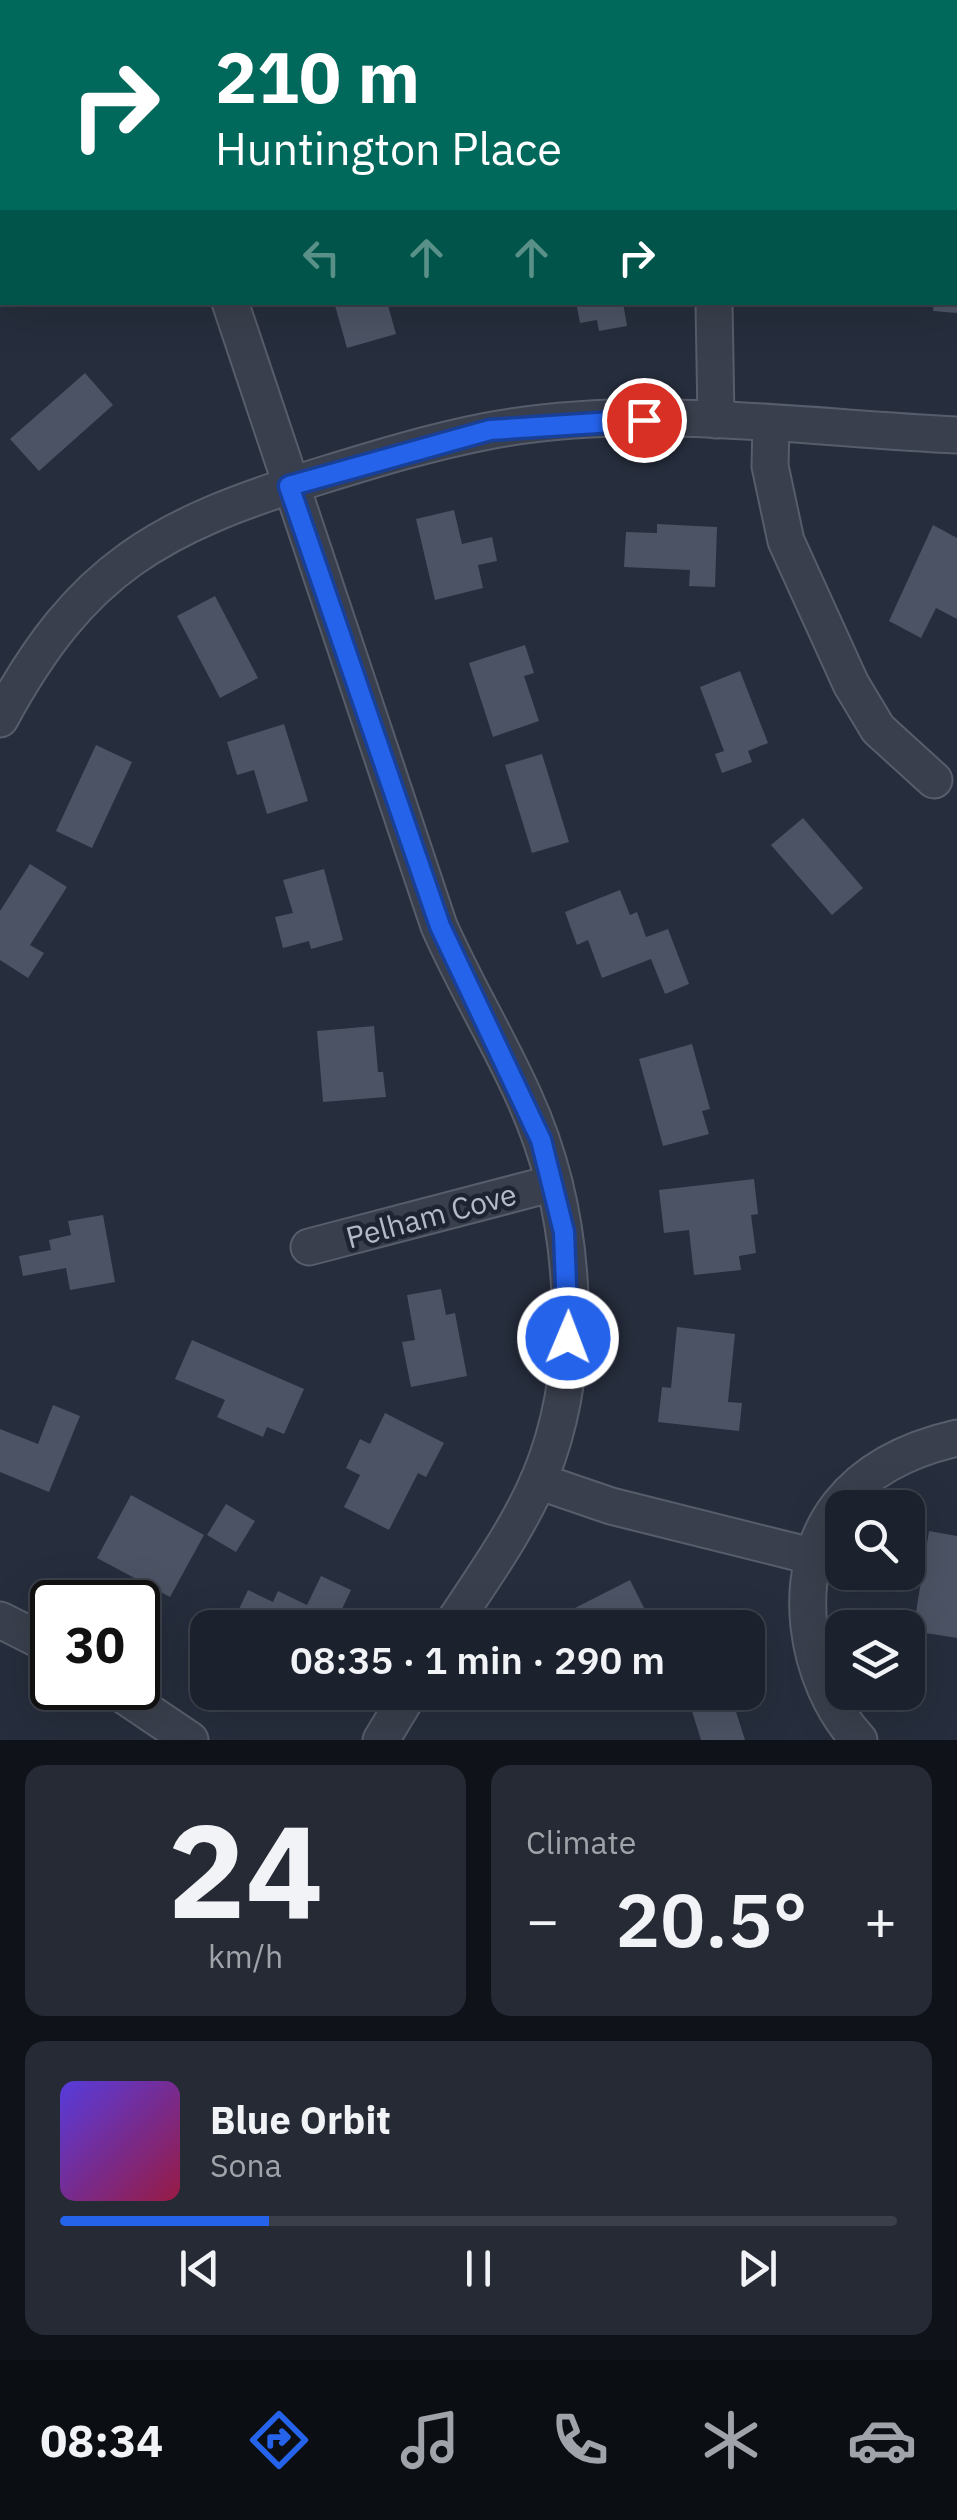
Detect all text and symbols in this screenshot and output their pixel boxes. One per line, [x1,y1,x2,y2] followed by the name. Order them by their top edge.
[215,31,420,122] text: 210 m
[50,40,180,170] icon: right
[215,119,562,177] text: Huntington Place
[294,230,349,285] icon: left
[399,230,454,285] icon: ahead
[504,230,559,285] icon: ahead
[609,230,664,285] icon: right
[602,378,687,463] pin
[617,393,672,448] icon: arrive
[342,1174,520,1256] street label: Pelham Cove
[516,1286,620,1390] position arrow
[825,1490,925,1710] map controls
[825,1490,925,1590] button: search
[30,1580,160,1710] speed limit sign: 30
[825,1610,925,1710] button: layers
[290,1635,665,1684] text: 08:35 · 1 min · 290 m
[167,1785,324,1954] text: 24
[526,1821,636,1863] text: Climate
[615,1870,808,1968] text: 20.5°
[526,1884,559,1955] text: −
[864,1884,897,1955] text: +
[208,1935,283,1977] text: km/h
[210,2095,391,2144] text: Blue Orbit
[210,2144,282,2186] text: Sona
[172,2241,227,2296] icon: previous
[451,2241,506,2296] icon: pause
[730,2241,785,2296] icon: next
[244,2405,314,2475] icon: directions
[395,2405,465,2475] icon: music
[545,2405,615,2475] icon: phone
[696,2405,766,2475] icon: climate
[847,2405,917,2475] icon: car
[40,2411,163,2469] text: 08:34

